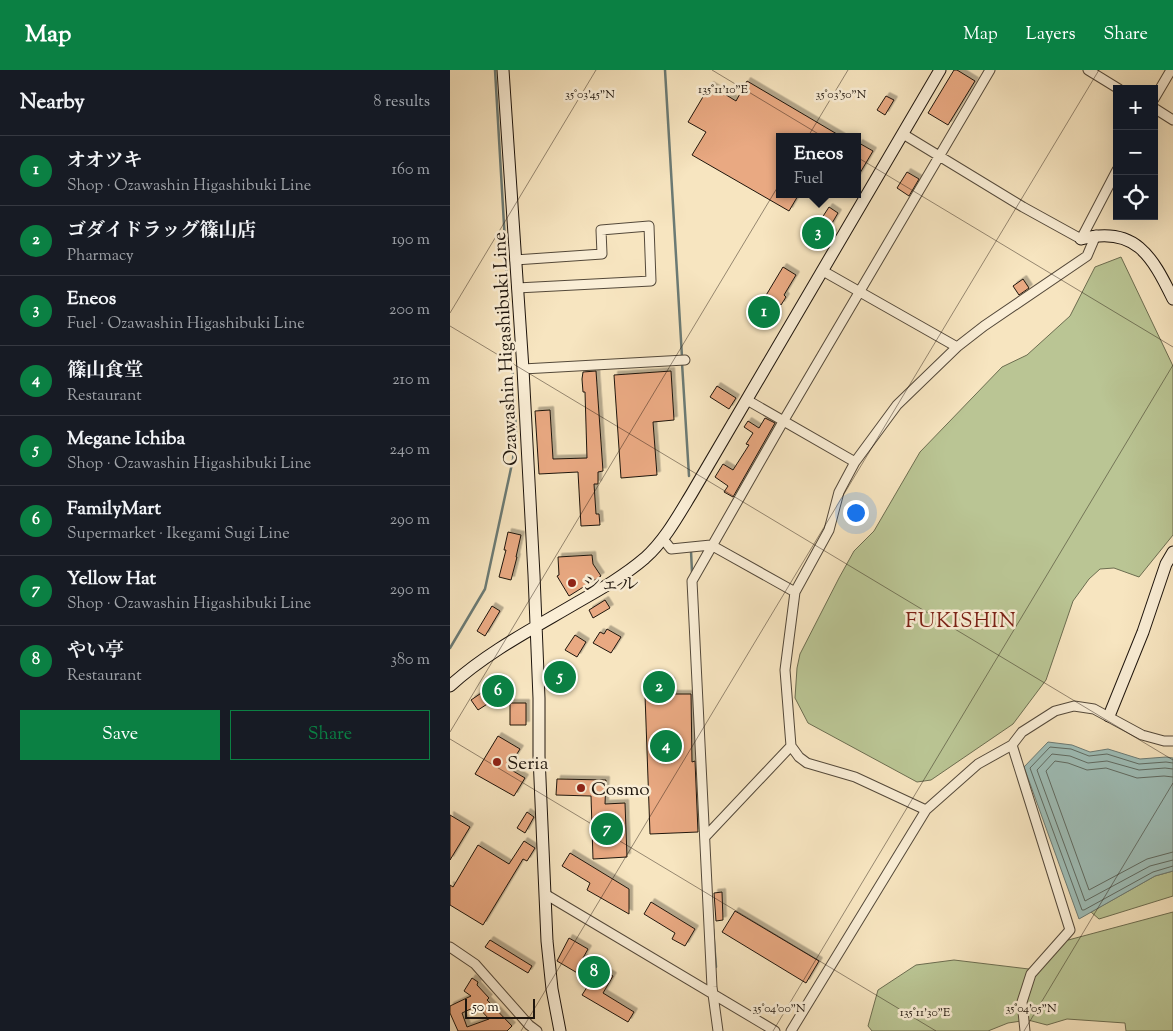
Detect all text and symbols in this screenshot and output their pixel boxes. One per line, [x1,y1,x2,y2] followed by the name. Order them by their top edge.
[25,18,71,52] text: Map
[963,22,998,48] text: Map
[1026,22,1076,48] text: Layers
[1104,22,1148,48] text: Share
[698,81,749,99] text: 135°11'10"E
[1113,85,1158,220] map controls
[1113,85,1158,130] button: +
[565,86,615,104] text: 35°03'45"N
[816,86,867,104] text: 35°03'50"N
[20,88,85,118] text: Nearby
[374,91,430,114] text: 8 results
[1113,130,1158,175] button: −
[776,133,861,198] popup
[794,141,843,168] text: Eneos
[67,148,142,175] text: オオツキ
[33,159,39,182] text: 1
[392,159,430,182] text: 160 m
[794,168,824,191] text: Fuel
[67,175,311,198] text: Shop · Ozawashin Higashibuki Line
[1113,175,1158,220] button: locate
[802,214,834,252] pin: 3
[67,218,256,245] text: ゴダイドラッグ篠山店
[32,229,40,252] text: 2
[392,229,430,252] text: 190 m
[487,231,526,467] street label: Ozawashin Higashibuki Line
[67,245,134,268] text: Pharmacy
[67,286,116,313] text: Eneos
[748,293,780,331] pin: 1
[33,299,39,322] text: 3
[389,299,430,322] text: 200 m
[67,313,305,336] text: Fuel · Ozawashin Higashibuki Line
[67,358,143,385] text: 篠山食堂
[32,369,40,392] text: 4
[392,369,430,392] text: 210 m
[67,385,142,408] text: Restaurant
[67,426,185,453] text: Megane Ichiba
[33,439,39,462] text: 5
[389,439,430,462] text: 240 m
[67,453,311,476] text: Shop · Ozawashin Higashibuki Line
[67,496,161,523] text: FamilyMart
[843,500,869,526] your location
[32,509,40,532] text: 6
[390,509,430,532] text: 290 m
[67,523,290,546] text: Supermarket · Ikegami Sugi Line
[67,566,156,593] text: Yellow Hat
[582,572,639,599] place label: シェル
[566,577,578,589] marker: シェル
[32,579,40,602] text: 7
[390,579,430,602] text: 290 m
[67,593,311,616] text: Shop · Ozawashin Higashibuki Line
[905,607,1017,637] district label: FUKISHIN
[67,638,124,665] text: やい亭
[32,649,40,672] text: 8
[390,649,430,672] text: 380 m
[544,658,576,696] pin: 5
[67,665,142,688] text: Restaurant
[643,668,675,706] pin: 2
[482,672,514,710] pin: 6
[20,710,220,760] button: Save
[230,710,430,760] button: Share
[650,727,682,765] pin: 4
[507,751,549,778] place label: Seria
[491,756,503,768] marker: Seria
[591,777,650,804] place label: Cosmo
[575,782,587,794] marker: Cosmo
[591,810,623,848] pin: 7
[578,953,610,991] pin: 8
[465,996,535,1019] scale bar
[472,998,499,1018] text: 50 m
[752,1000,806,1018] text: 35°04'00"N
[1005,1000,1057,1018] text: 35°04'05"N
[900,1004,951,1022] text: 135°11'30"E

